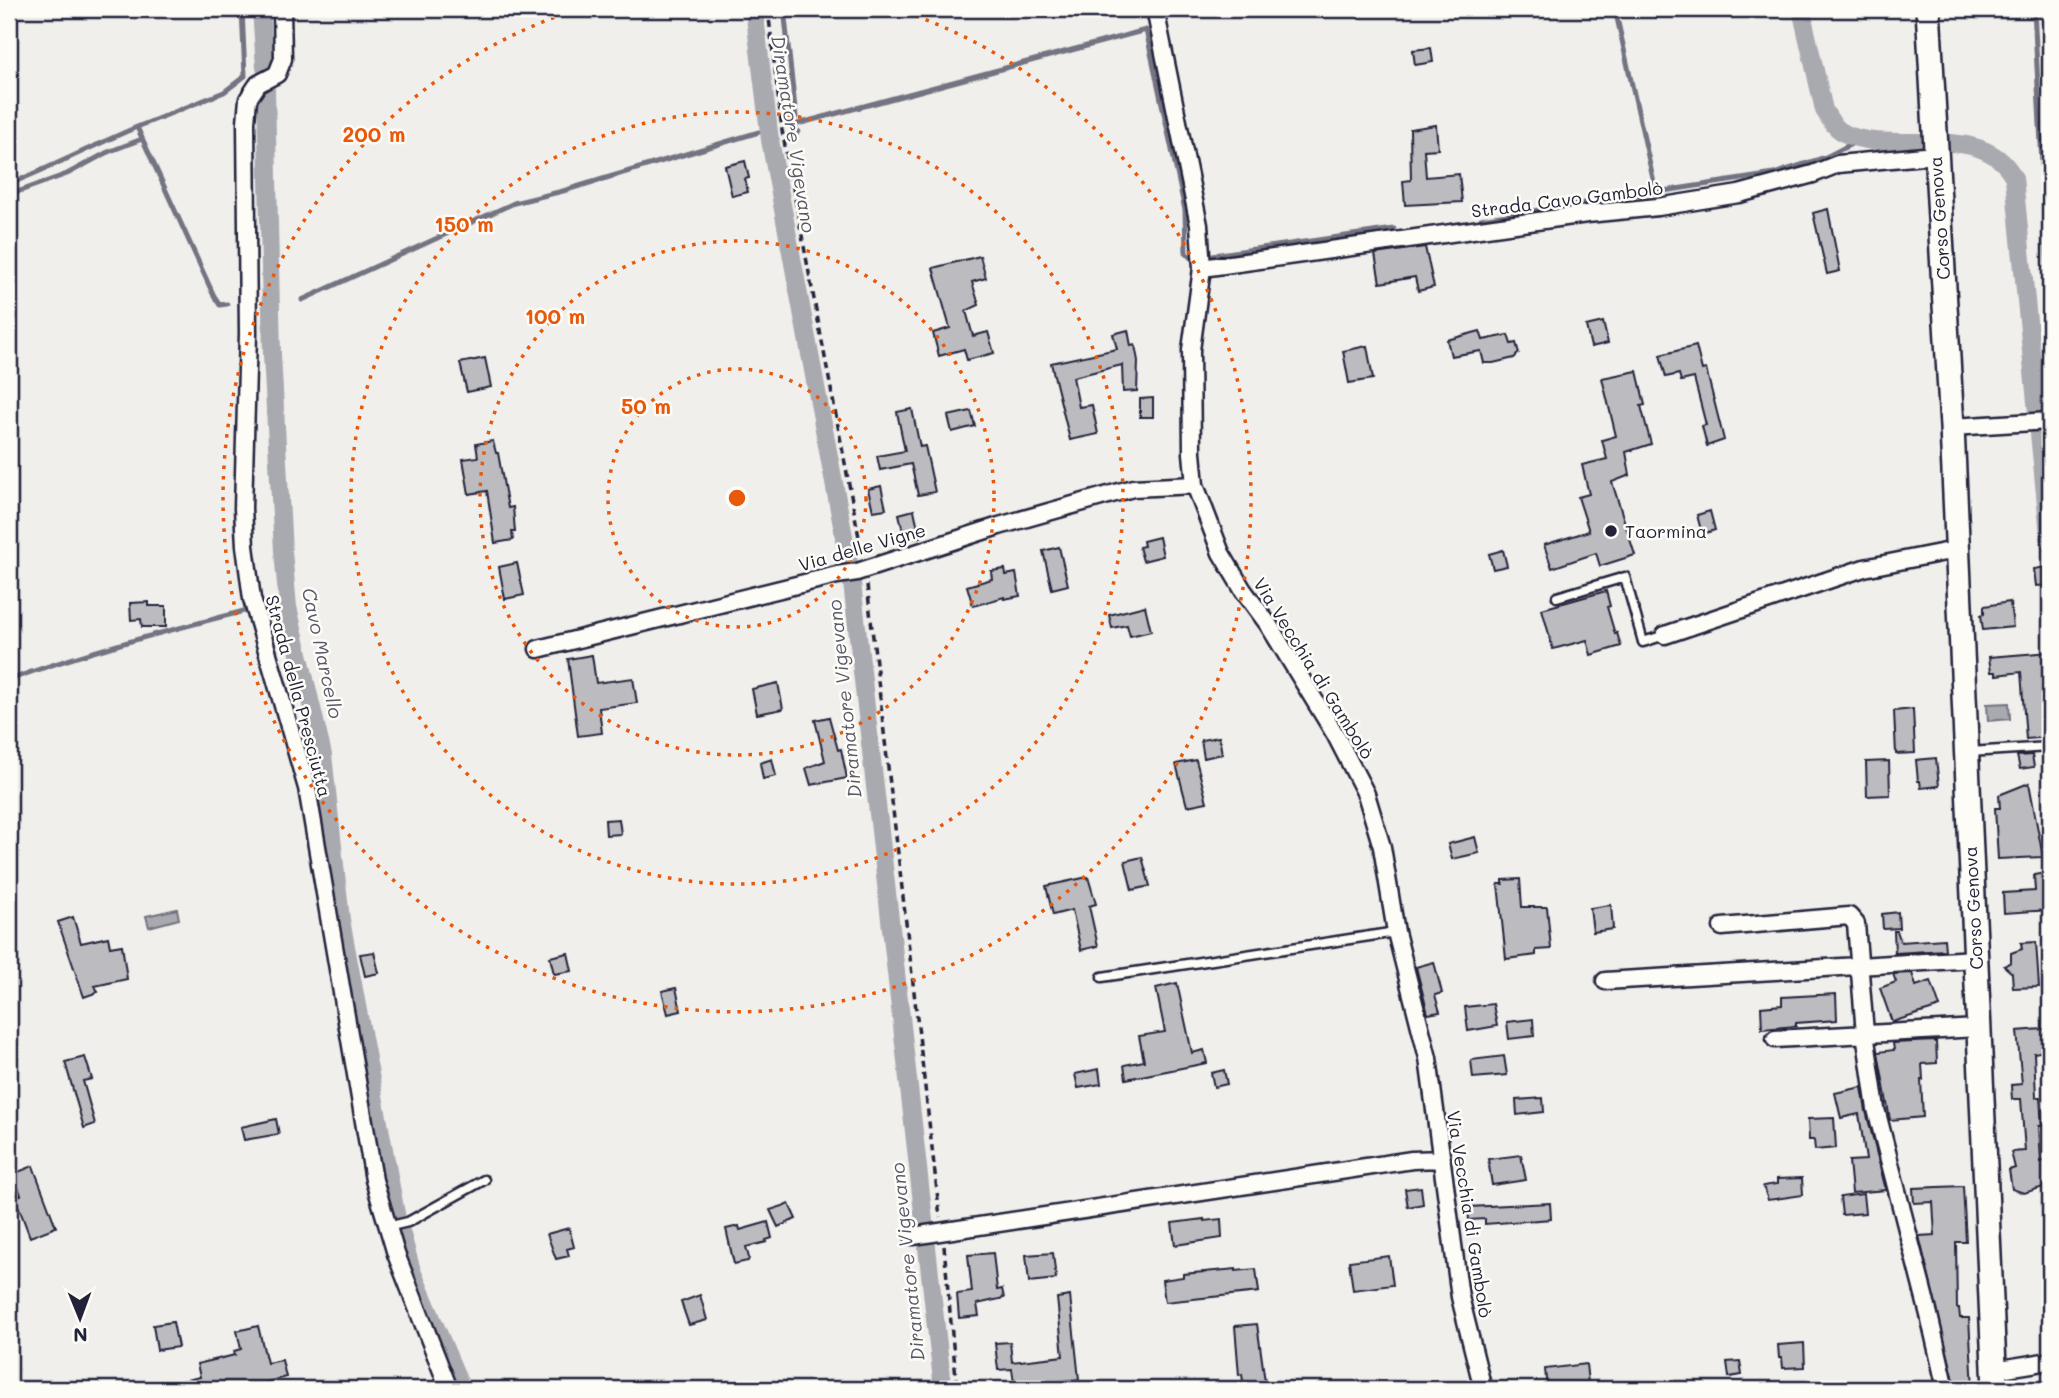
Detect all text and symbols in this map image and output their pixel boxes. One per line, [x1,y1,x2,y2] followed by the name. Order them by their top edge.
[766,34,822,234] water label: Diramatore Vigevano
[343,120,405,147] text: 200 m
[1923,156,1955,280] street label: Corso Genova
[1470,175,1665,223] street label: Strada Cavo Gambolò
[434,210,494,237] text: 150 m
[525,302,585,329] text: 100 m
[621,392,671,419] text: 50 m
[725,486,749,510] centre of rings
[796,517,928,577] street label: Via delle Vigne
[1625,519,1707,543] place label: Taormina
[1603,523,1619,539] marker: Taormina
[1248,573,1380,763] street label: Via Vecchia di Gambolò
[297,585,349,721] water label: Cavo Marcello
[260,592,338,800] street label: Strada della Presciutta
[821,599,867,799] water label: Diramatore Vigevano
[1958,846,1988,970] street label: Corso Genova
[1442,1109,1498,1320] street label: Via Vecchia di Gambolò
[884,1162,930,1362] water label: Diramatore Vigevano
[46,1282,116,1352] north arrow
[73,1323,88,1348] text: N

